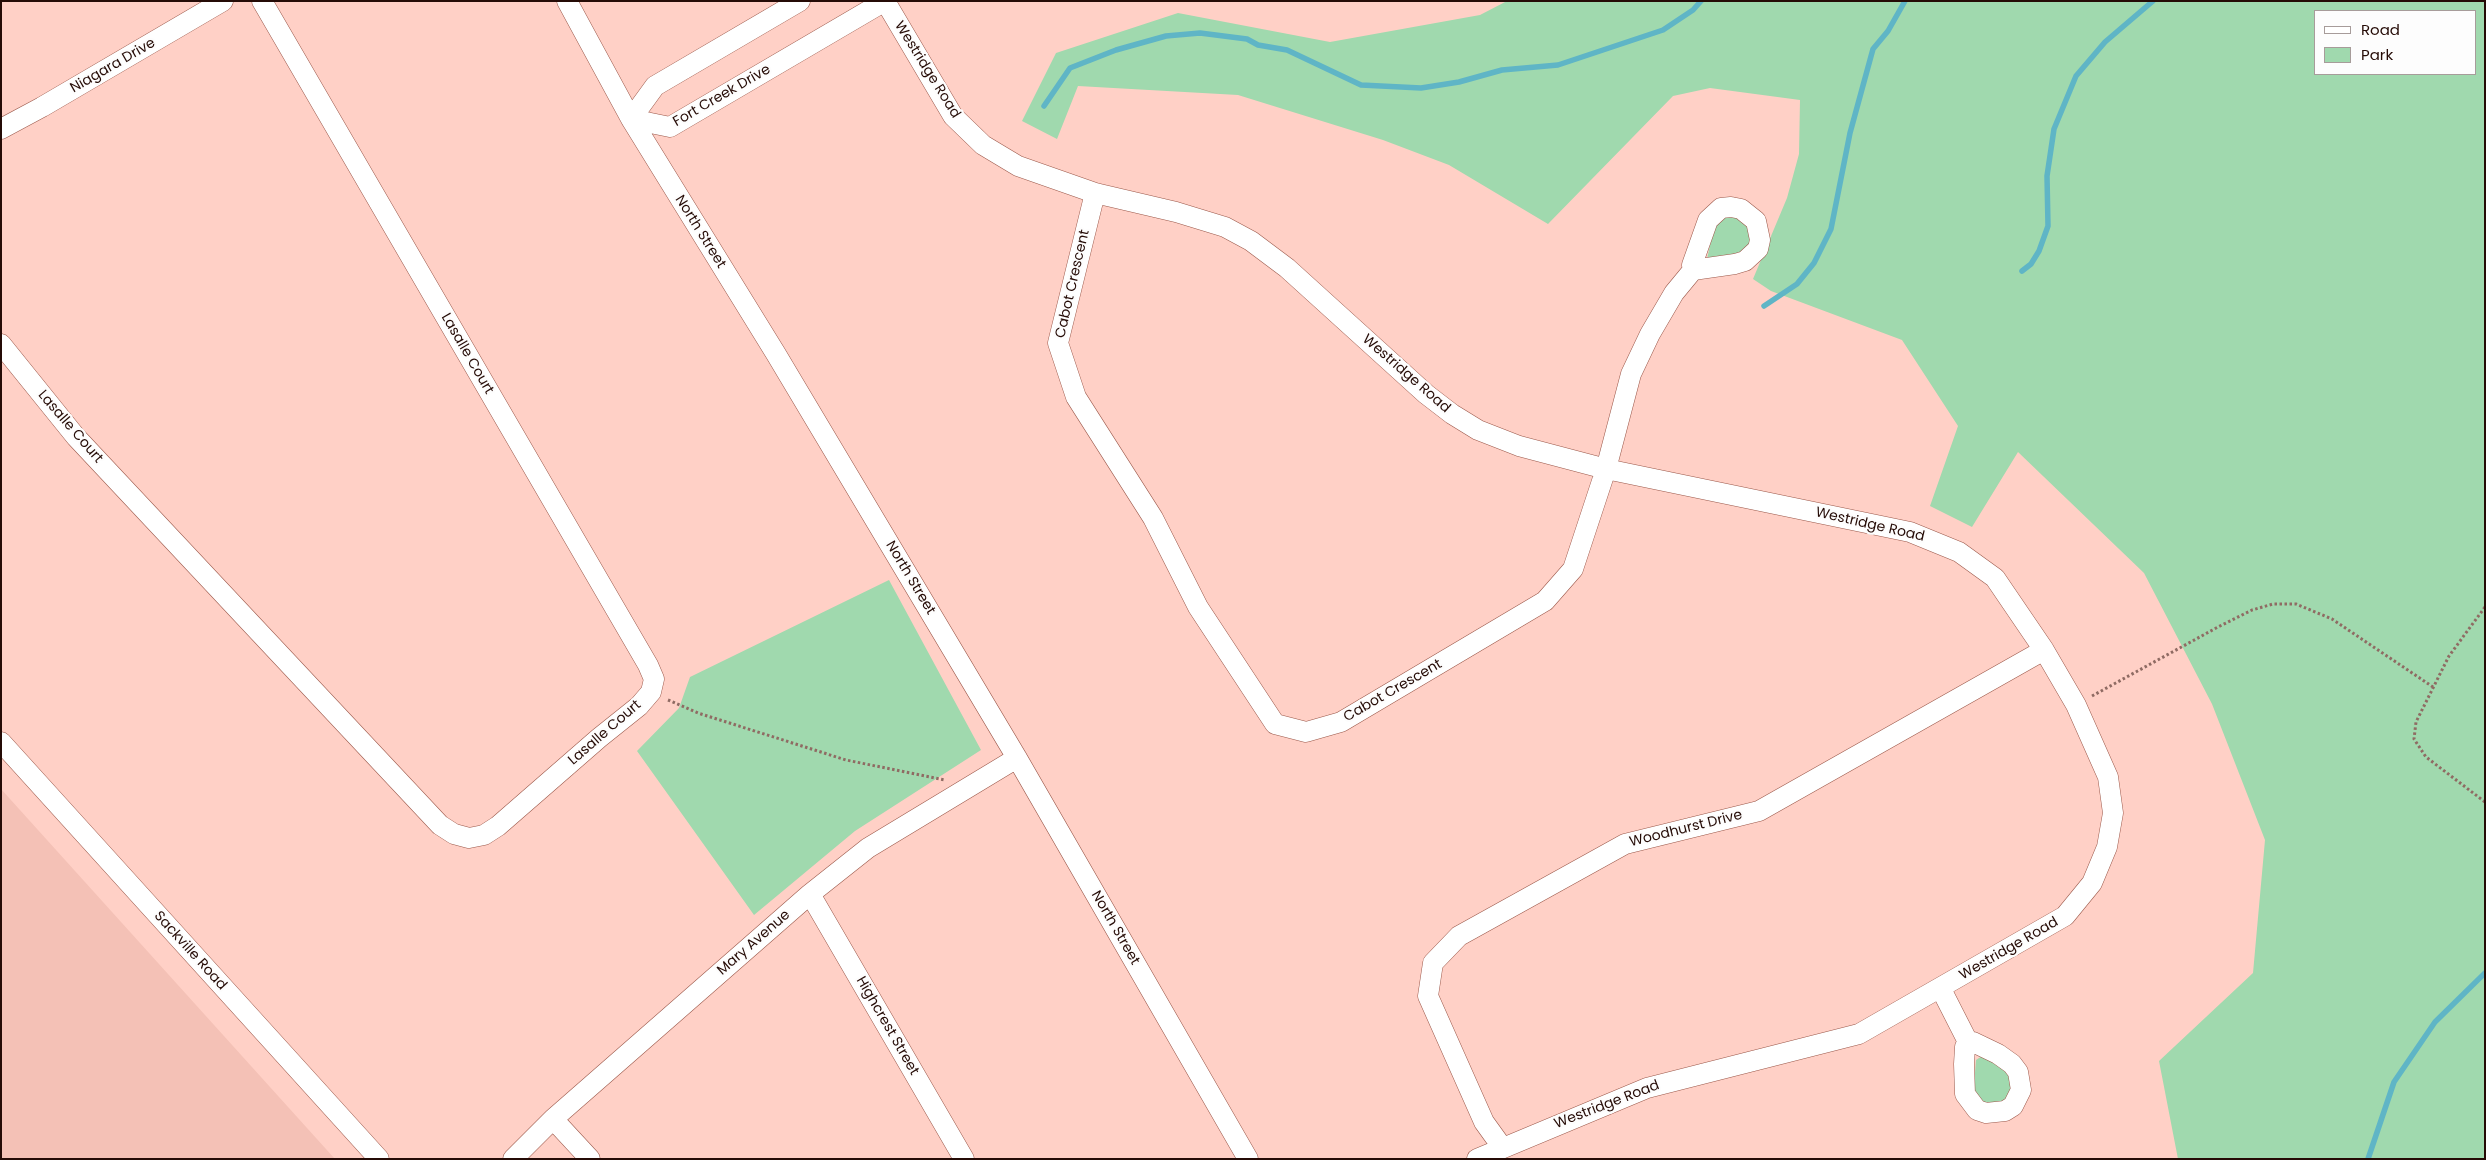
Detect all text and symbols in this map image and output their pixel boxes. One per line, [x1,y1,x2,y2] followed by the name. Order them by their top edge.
[2314,10,2476,75] legend
[890,18,964,122] street label: Westridge Road
[2361,19,2400,40] text: Road
[68,35,158,97] street label: Niagara Drive
[2361,44,2393,65] text: Park
[670,61,774,131] street label: Fort Creek Drive
[671,192,729,272] street label: North Street
[1052,228,1094,340] street label: Cabot Crescent
[437,311,497,397] street label: Lasalle Court
[1359,331,1453,417] street label: Westridge Road
[34,387,106,467] street label: Lasalle Court
[1814,504,1926,546] street label: Westridge Road
[881,538,939,618] street label: North Street
[1341,656,1445,726] street label: Cabot Crescent
[565,697,645,769] street label: Lasalle Court
[1628,807,1744,851] street label: Woodhurst Drive
[1087,888,1143,968] street label: North Street
[714,907,794,979] street label: Mary Avenue
[150,908,230,994] street label: Sackville Road
[1957,914,2061,984] street label: Westridge Road
[852,974,922,1078] street label: Highcrest Street
[1552,1077,1662,1133] street label: Westridge Road

